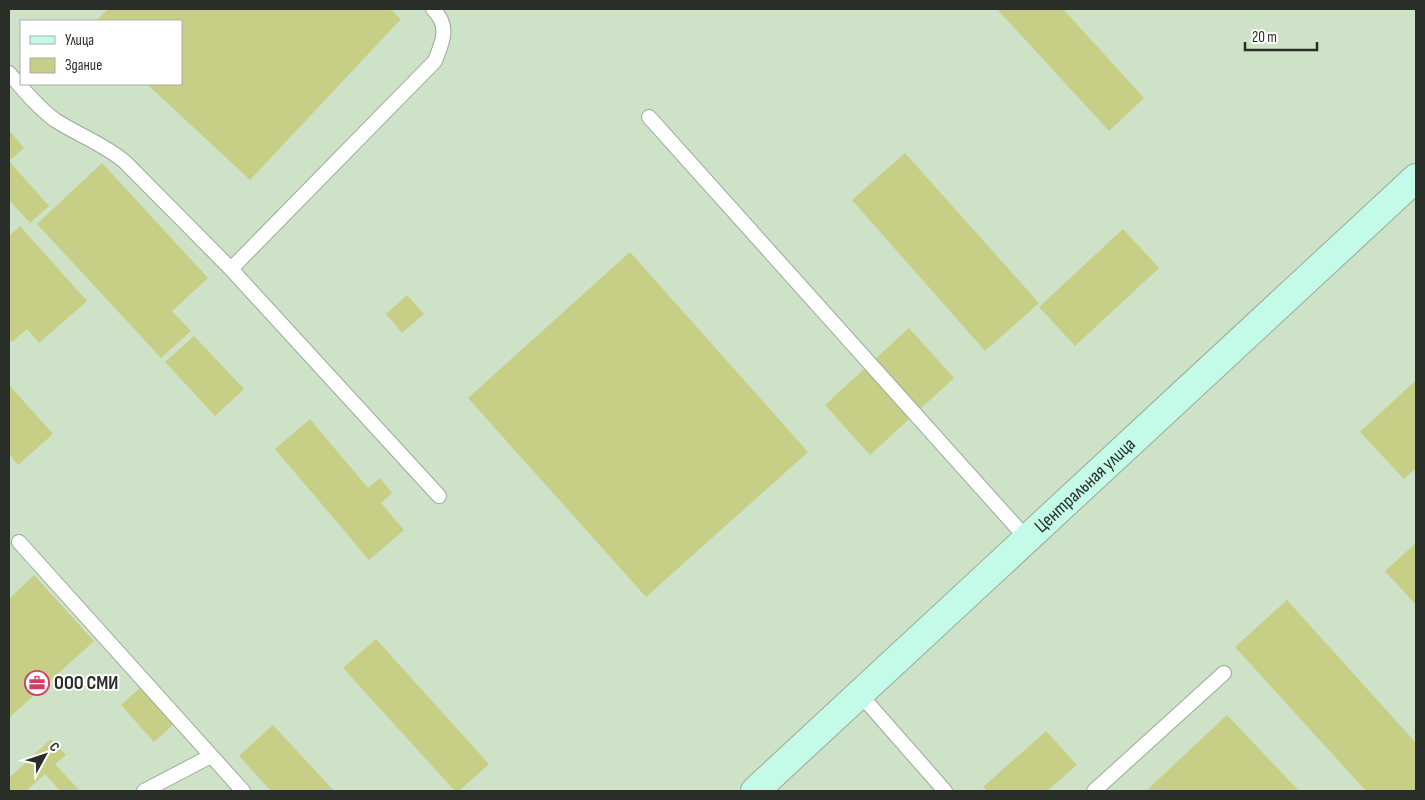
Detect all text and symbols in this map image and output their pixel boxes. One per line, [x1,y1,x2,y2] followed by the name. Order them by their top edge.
[20,20,182,85] legend
[1245,20,1318,52] scale bar
[1252,28,1277,47] text: 20 m
[65,31,94,50] text: Улица
[65,56,102,75] text: Здание
[1030,433,1140,537] street label: Центральная улица
[24,670,50,696] office icon: ООО СМИ
[54,672,118,695] place label: ООО СМИ
[20,730,70,780] north arrow
[46,739,63,755] text: С

